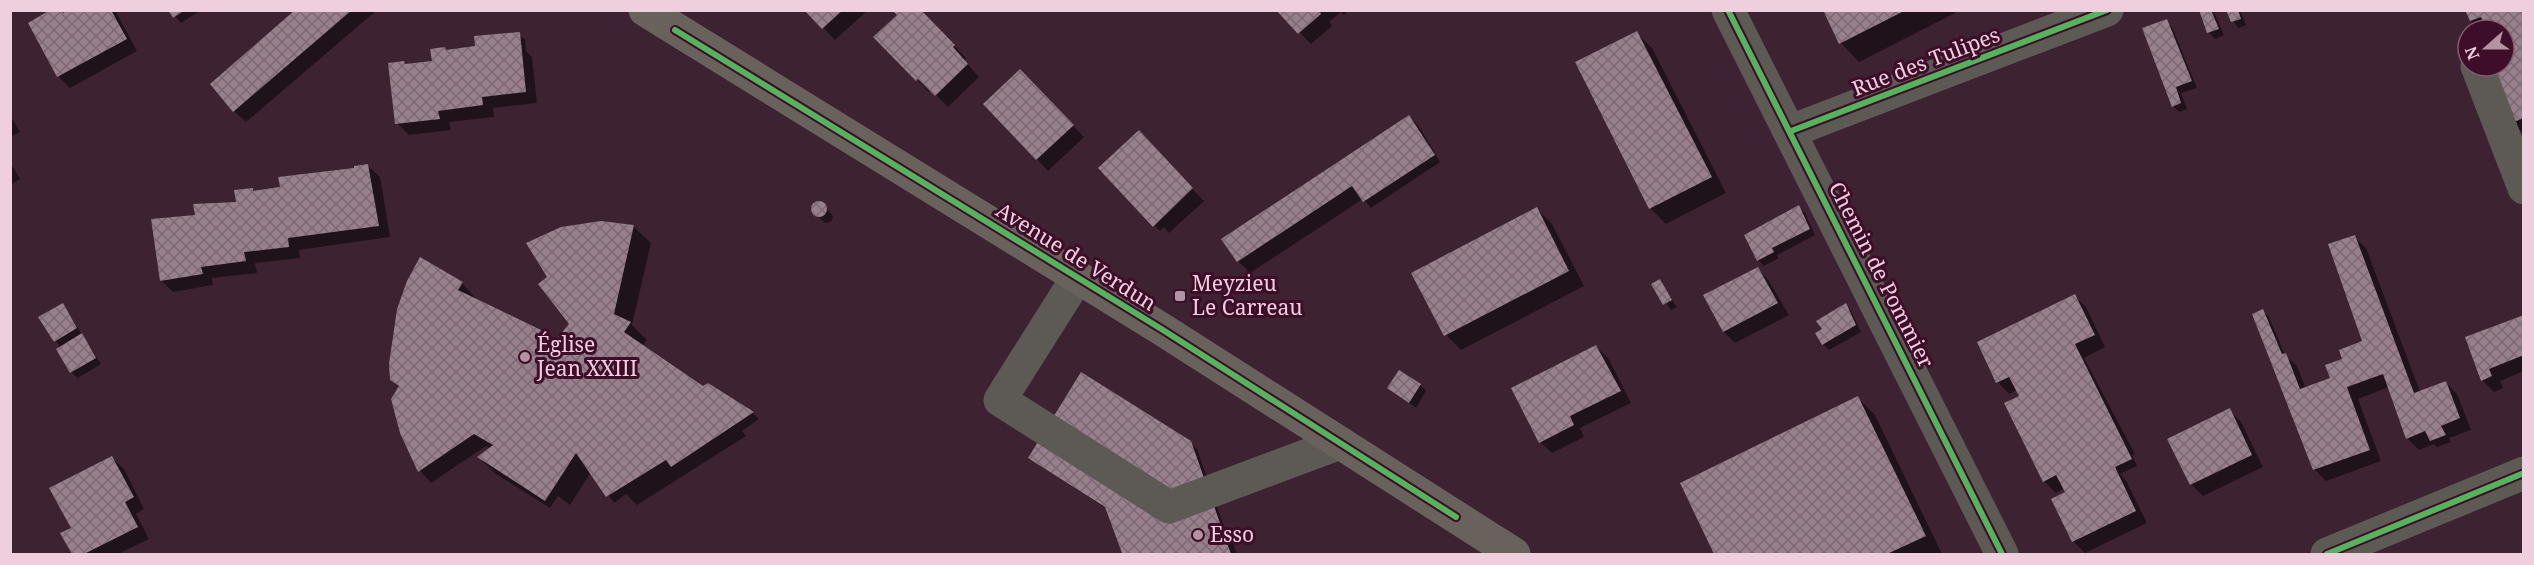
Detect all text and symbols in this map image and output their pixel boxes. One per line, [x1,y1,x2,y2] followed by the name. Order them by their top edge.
[2456,18,2516,78] north arrow
[1848,20,2003,102] street label: Rue des Tulipes
[2459,43,2485,63] text: N
[1823,177,1941,372] street label: Chemin de Pommier
[991,196,1162,317] street label: Avenue de Verdun
[1192,269,1303,321] place label: Meyzieu Le Carreau
[1173,289,1187,303] marker: Meyzieu Le Carreau
[536,330,637,382] place label: Église Jean XXIII
[518,350,532,364] marker: Église Jean XXIII
[1210,520,1254,548] place label: Esso
[1191,528,1205,542] marker: Esso

